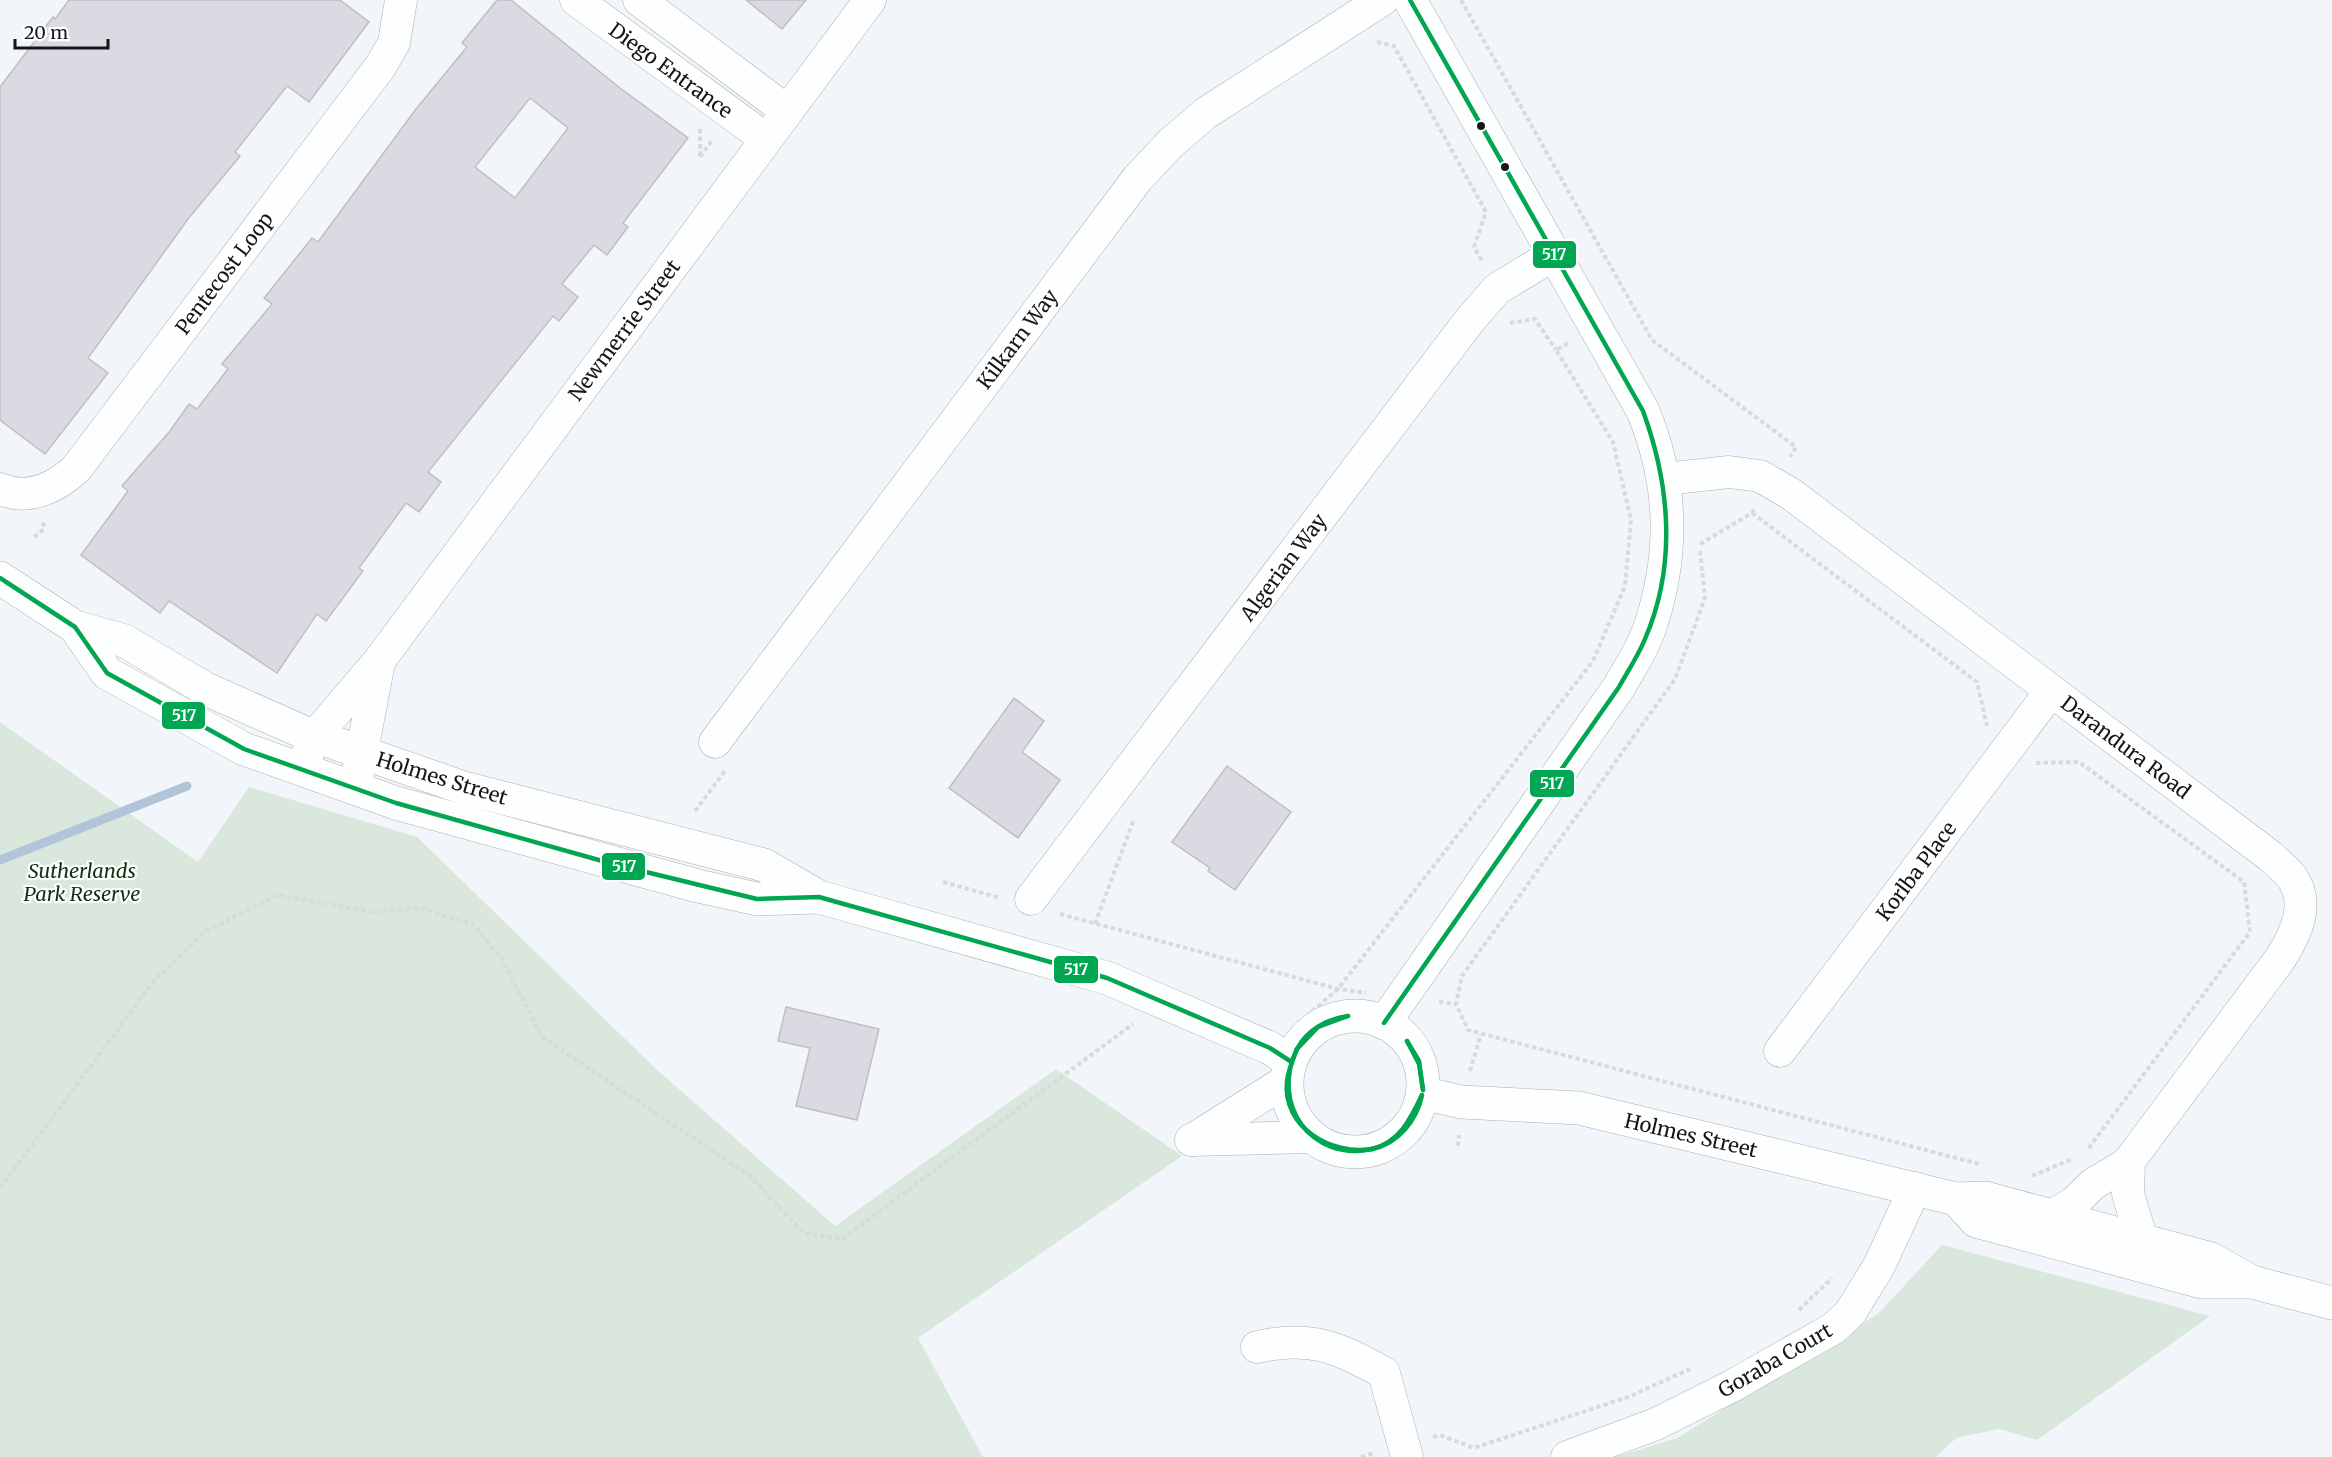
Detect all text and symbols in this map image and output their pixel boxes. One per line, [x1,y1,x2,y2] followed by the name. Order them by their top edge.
[15,12,108,50] scale bar
[604,17,738,123] street label: Diego Entrance
[24,21,68,44] text: 20 m
[1475,120,1487,132] unlabelled marker
[1499,161,1511,173] unlabelled marker
[170,207,278,339] street label: Pentecost Loop
[1532,240,1577,269] line badge: 517
[1542,244,1567,264] text: 517
[563,254,685,406] street label: Newmerrie Street
[971,284,1063,394] street label: Kilkarn Way
[1234,508,1332,626] street label: Algerian Way
[2056,690,2196,804] street label: Darandura Road
[161,701,206,730] line badge: 517
[172,705,197,725] text: 517
[373,746,511,810] street label: Holmes Street
[1529,769,1575,798] line badge: 517
[1540,773,1565,793] text: 517
[1871,816,1961,926] street label: Korlba Place
[601,852,646,881] line badge: 517
[612,856,637,876] text: 517
[23,858,141,906] park label: Sutherlands Park Reserve
[1053,955,1099,984] line badge: 517
[1064,959,1089,979] text: 517
[1622,1108,1760,1162] street label: Holmes Street
[1714,1317,1837,1403] street label: Goraba Court

